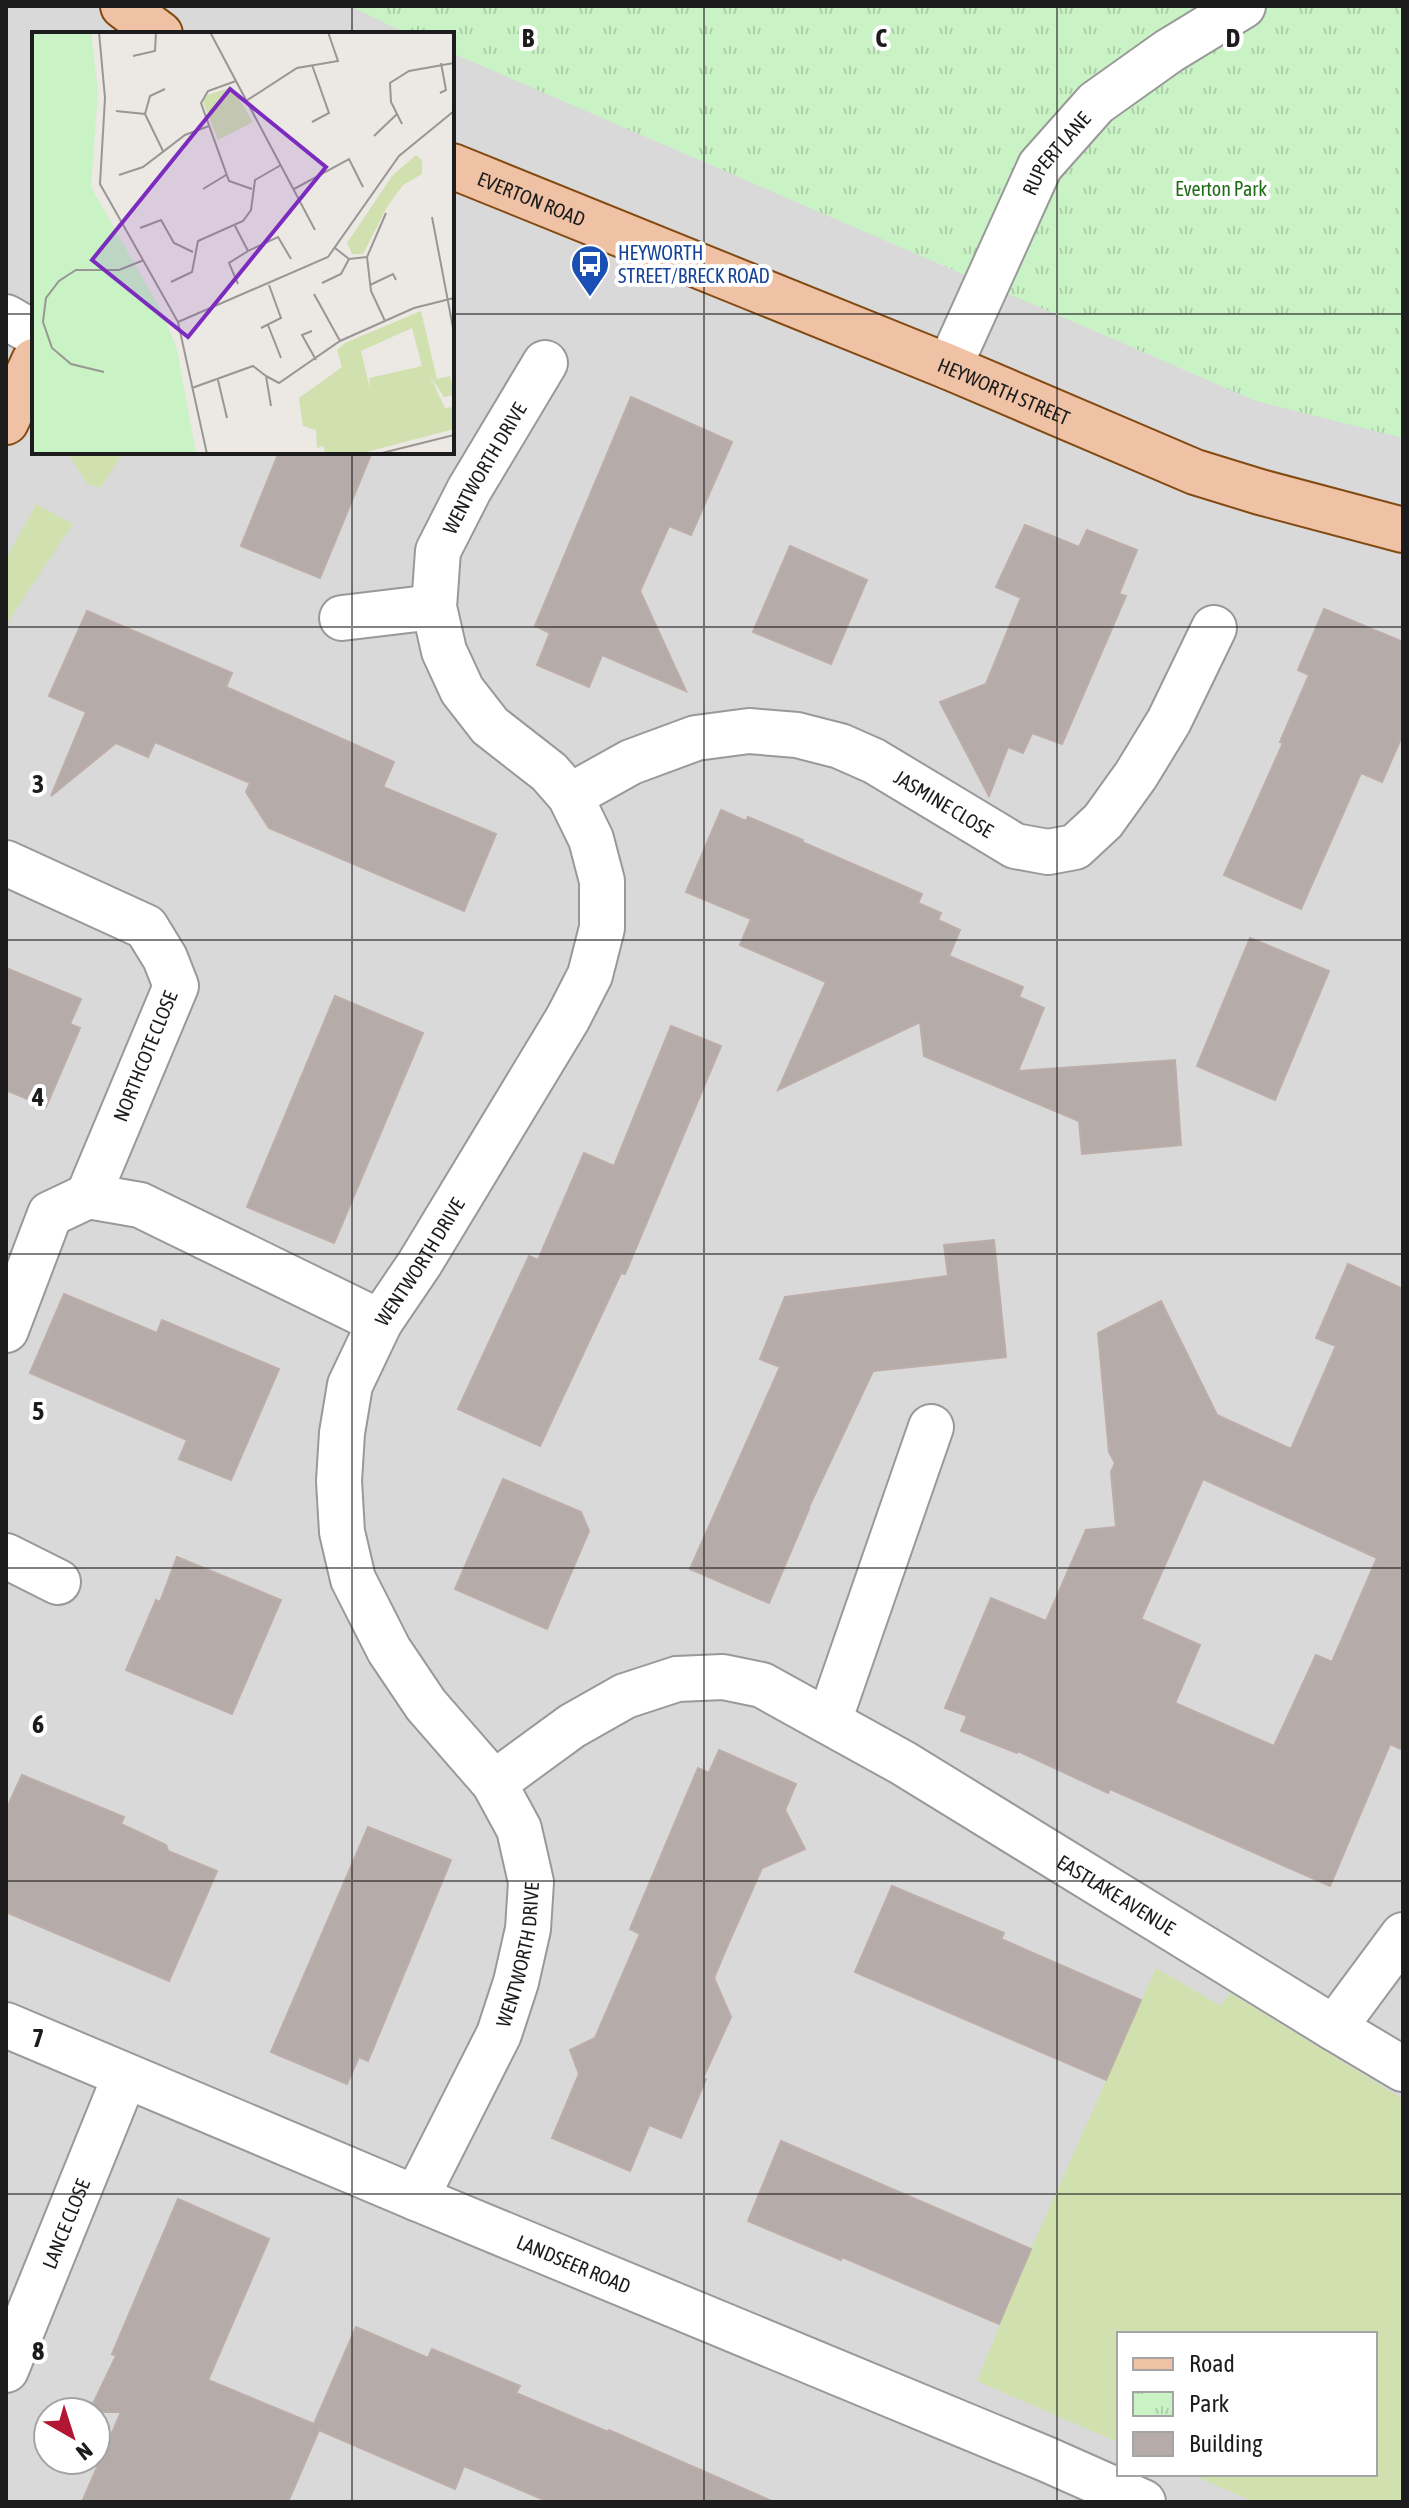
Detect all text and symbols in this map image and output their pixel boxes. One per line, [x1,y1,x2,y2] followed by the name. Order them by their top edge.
[522,23,535,53] text: B
[875,23,887,53] text: C
[1226,23,1240,53] text: D
[32,32,454,454] inset map
[1017,106,1095,198] street label: RUPERT LANE
[475,166,589,230] street label: EVERTON ROAD
[1175,177,1267,200] park label: Everton Park
[618,241,770,287] place label: HEYWORTH STREET/BRECK ROAD
[569,243,611,298] bus stop icon: HEYWORTH STREET/BRECK ROAD
[935,352,1074,429] street label: HEYWORTH STREET
[437,398,531,537] street label: WENTWORTH DRIVE
[890,765,998,842] street label: JASMINE CLOSE
[32,769,44,799] text: 3
[108,987,182,1125] street label: NORTHCOTE CLOSE
[31,1082,44,1112] text: 4
[370,1193,469,1330] street label: WENTWORTH DRIVE
[32,1396,44,1426] text: 5
[32,1709,44,1739] text: 6
[1054,1849,1180,1940] street label: EASTLAKE AVENUE
[491,1881,542,2030] street label: WENTWORTH DRIVE
[32,2023,44,2053] text: 7
[37,2175,94,2272] street label: LANCE CLOSE
[514,2230,634,2297] street label: LANDSEER ROAD
[1117,2332,1377,2476] legend
[32,2336,44,2366] text: 8
[1189,2350,1235,2377] text: Road
[1189,2390,1230,2417] text: Park
[32,2396,112,2476] north arrow
[1189,2430,1263,2457] text: Building
[71,2437,98,2466] text: N

